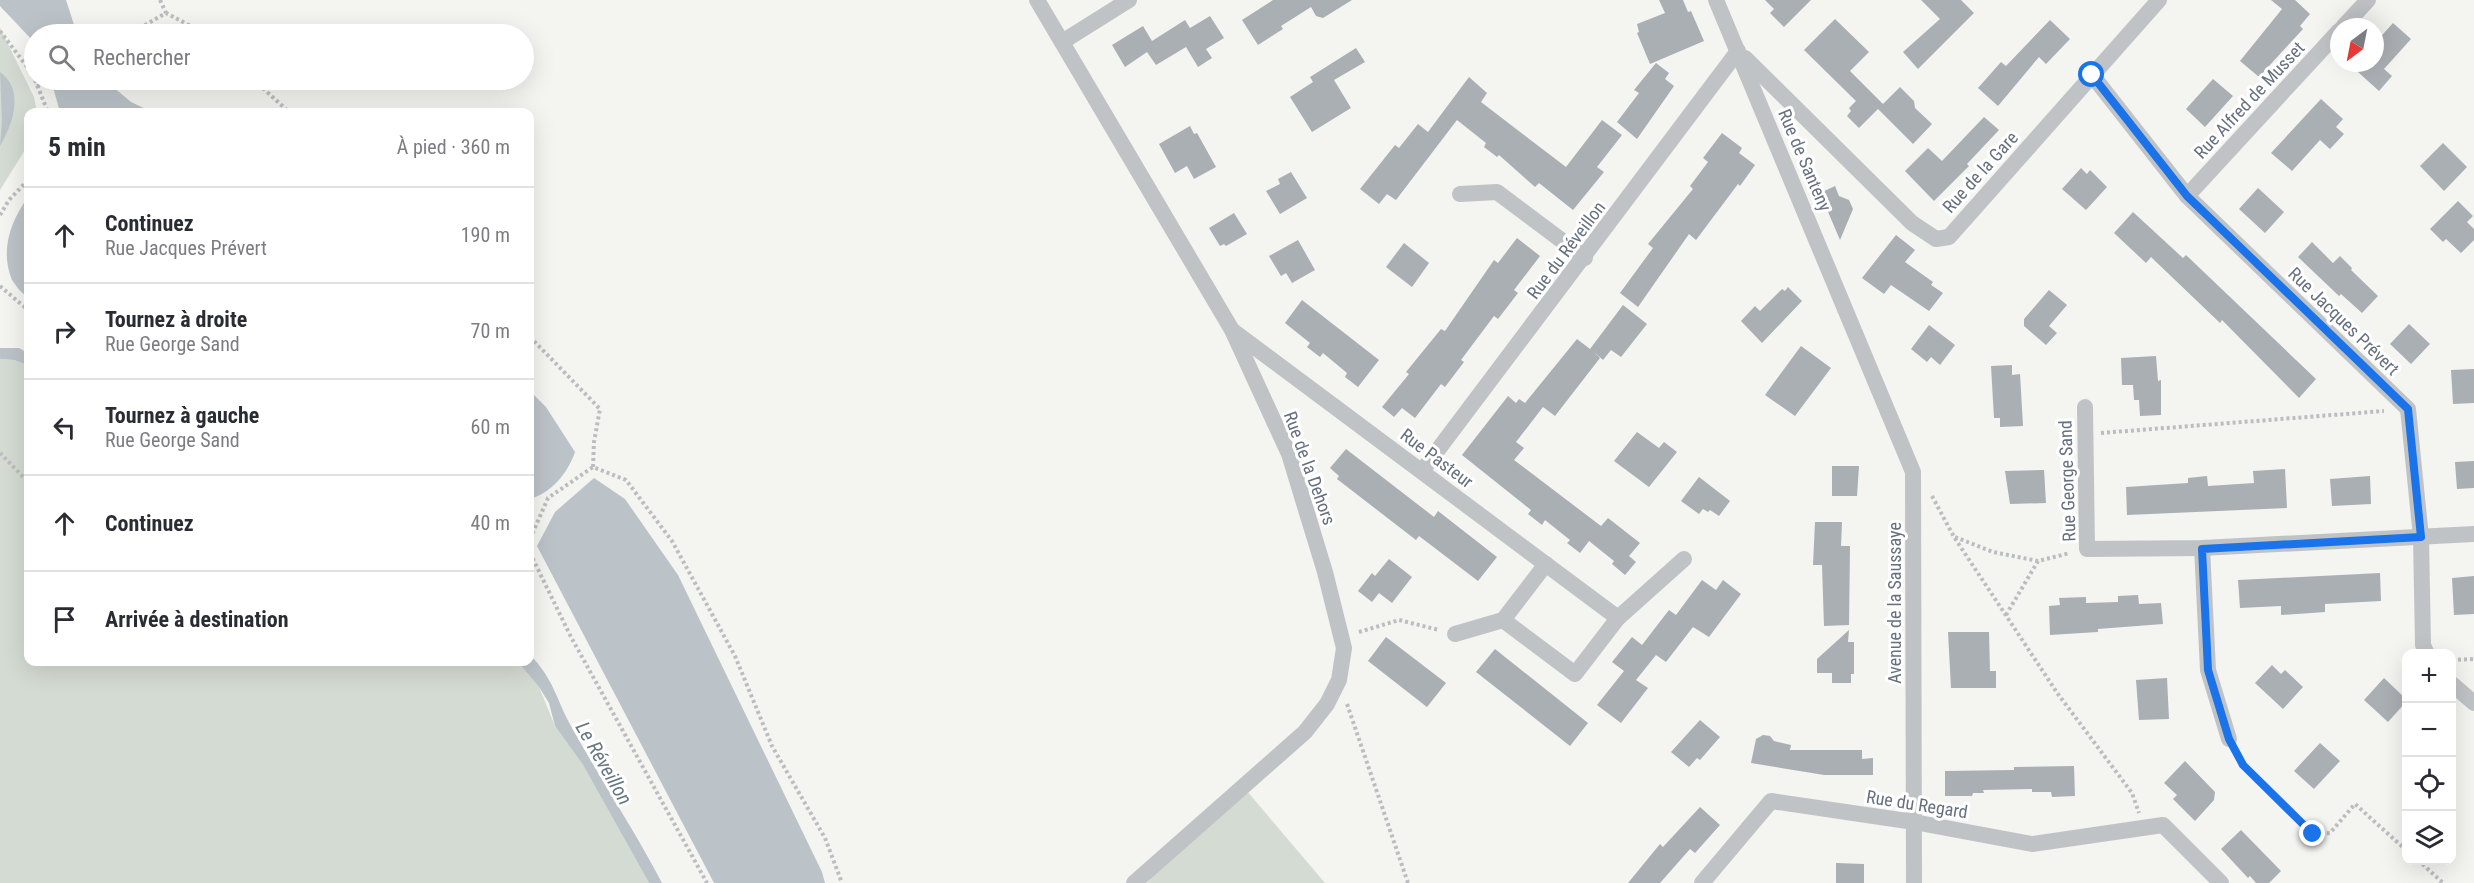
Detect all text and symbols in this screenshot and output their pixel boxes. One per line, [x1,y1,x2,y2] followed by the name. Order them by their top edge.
[2330,18,2384,72] north arrow
[24,24,534,90] search box
[2190,37,2308,163] street label: Rue Alfred de Musset
[45,41,78,74] icon: search
[93,45,190,70] text: Rechercher
[2078,61,2104,87] route start
[1774,106,1836,215] street label: Rue de Santeny
[1938,127,2022,217] street label: Rue de la Gare
[48,132,106,162] text: 5 min
[397,135,510,159] text: À pied · 360 m
[1523,197,1609,303] street label: Rue du Réveillon
[105,211,194,236] text: Continuez
[48,219,81,252] icon: ahead
[461,223,510,247] text: 190 m
[105,236,267,260] text: Rue Jacques Prévert
[2284,263,2404,379] street label: Rue Jacques Prévert
[105,307,247,332] text: Tournez à droite
[48,315,81,348] icon: right
[471,319,510,343] text: 70 m
[105,332,240,356] text: Rue George Sand
[105,403,259,428] text: Tournez à gauche
[1280,408,1340,528] street label: Rue de la Dehors
[48,411,81,444] icon: left
[471,415,510,439] text: 60 m
[2054,420,2080,542] street label: Rue George Sand
[1397,424,1478,492] street label: Rue Pasteur
[105,428,240,452] text: Rue George Sand
[48,507,81,540] icon: ahead
[105,511,194,536] text: Continuez
[471,511,510,535] text: 40 m
[1884,522,1905,684] street label: Avenue de la Saussaye
[48,603,81,636] icon: arrive
[105,607,289,632] text: Arrivée à destination
[2402,649,2456,865] map controls
[2402,649,2456,703] button: +
[2402,703,2456,757] button: −
[571,717,637,809] water label: Le Réveillon
[2402,757,2456,811] button: locate
[1865,786,1969,822] street label: Rue du Regard
[2402,811,2456,865] button: layers
[2299,820,2325,846] route end

